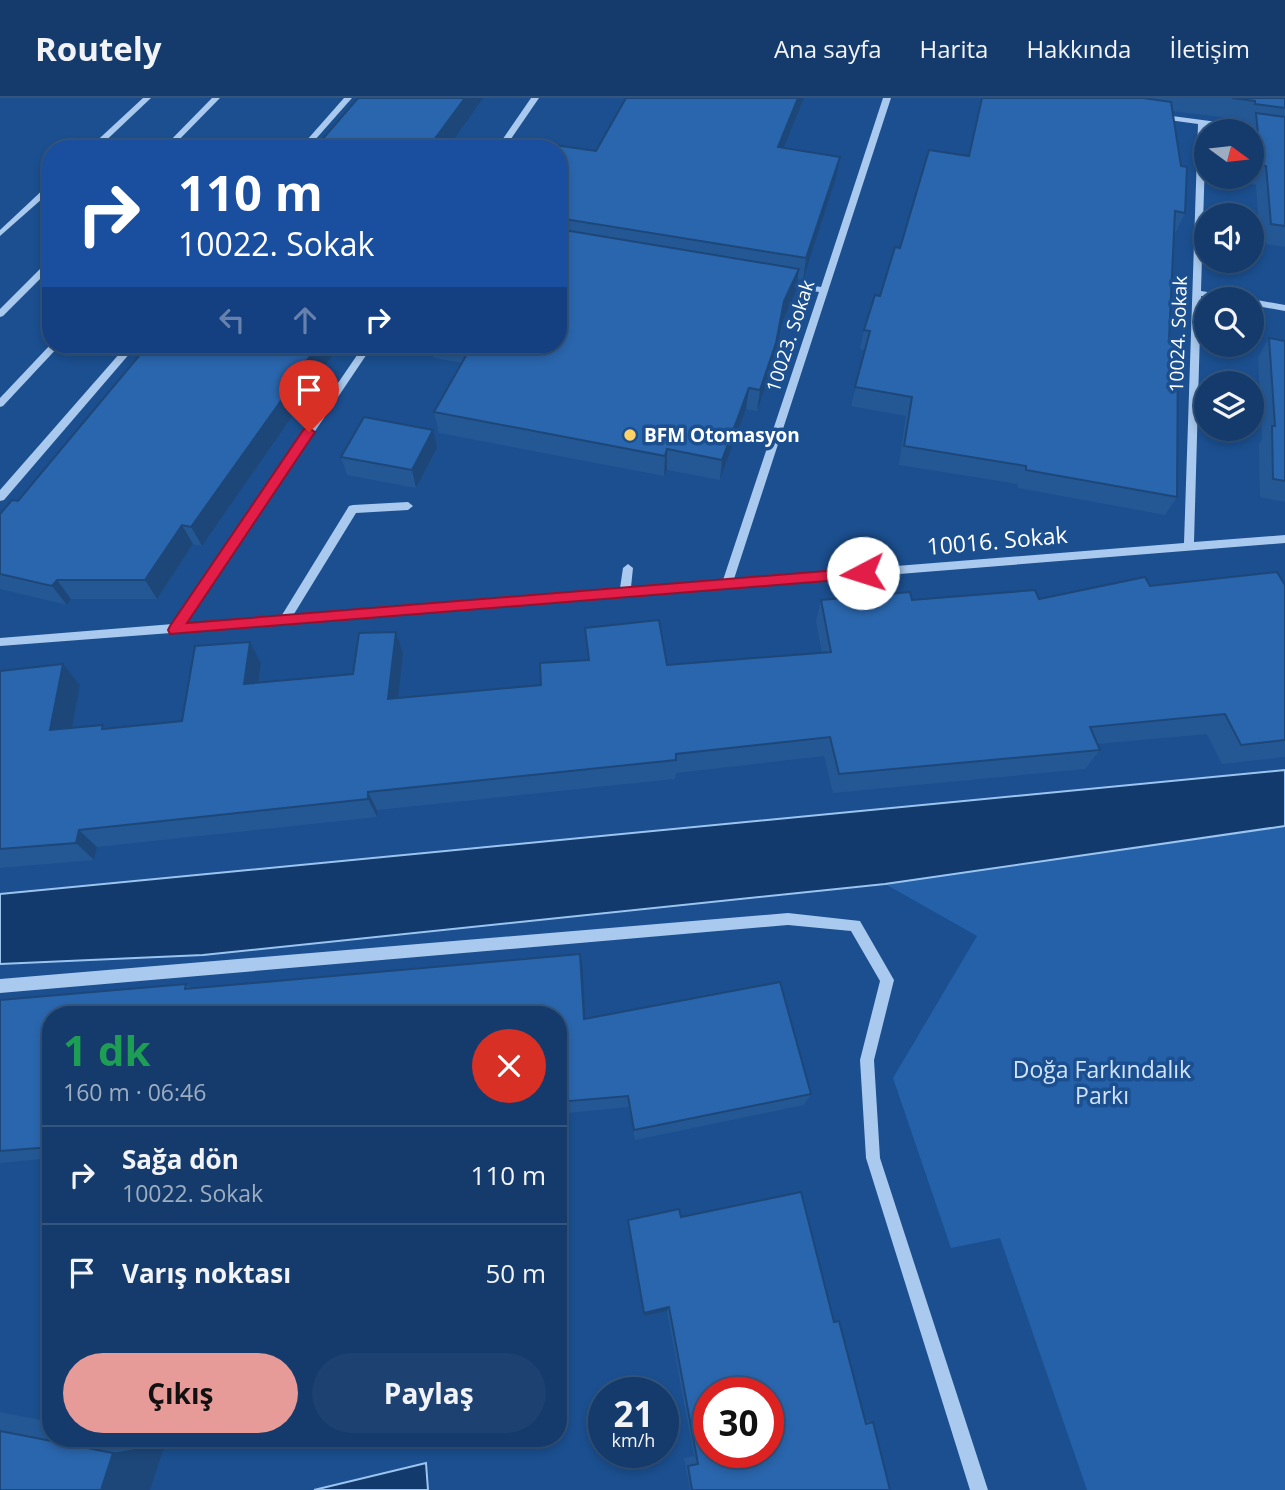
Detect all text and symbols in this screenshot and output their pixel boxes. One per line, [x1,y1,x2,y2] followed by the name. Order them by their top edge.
[35,26,162,71] text: Routely
[774,32,882,65] text: Ana sayfa
[920,32,988,65] text: Harita
[1026,32,1131,65] text: Hakkında
[1169,32,1250,65] text: İletişim
[1194,119,1264,189] north arrow
[1194,119,1264,441] map controls
[178,159,323,225] text: 110 m
[63,168,154,259] icon: right
[1194,203,1264,273] button: sound
[178,222,374,265] text: 10022. Sokak
[1163,275,1193,393] street label: 10024. Sokak
[760,277,820,395] street label: 10023. Sokak
[1194,287,1264,357] button: search
[213,301,251,339] icon: left
[286,301,324,339] icon: ahead
[359,301,397,339] icon: right
[279,360,339,432] pin
[290,371,328,409] icon: arrive
[1194,371,1264,441] button: layers
[644,422,800,448] place label: BFM Otomasyon
[622,427,638,443] marker: BFM Otomasyon
[925,518,1069,562] street label: 10016. Sokak
[826,536,900,610] position arrow
[63,1021,151,1078] text: 1 dk
[472,1029,546,1103] button: close
[1013,1053,1191,1111] park label: Doğa Farkındalık Parkı
[63,1076,206,1108] text: 160 m · 06:46
[122,1141,239,1177] text: Sağa dön
[63,1156,101,1194] icon: right
[471,1157,546,1193] text: 110 m
[122,1177,263,1209] text: 10022. Sokak
[63,1254,101,1292] icon: arrive
[122,1255,291,1291] text: Varış noktası
[485,1255,546,1291] text: 50 m
[63,1353,298,1433] button: Çıkış
[312,1353,546,1433] button: Paylaş
[693,1377,784,1468] speed limit sign: 30
[613,1390,654,1437] text: 21
[612,1428,655,1452] text: km/h

